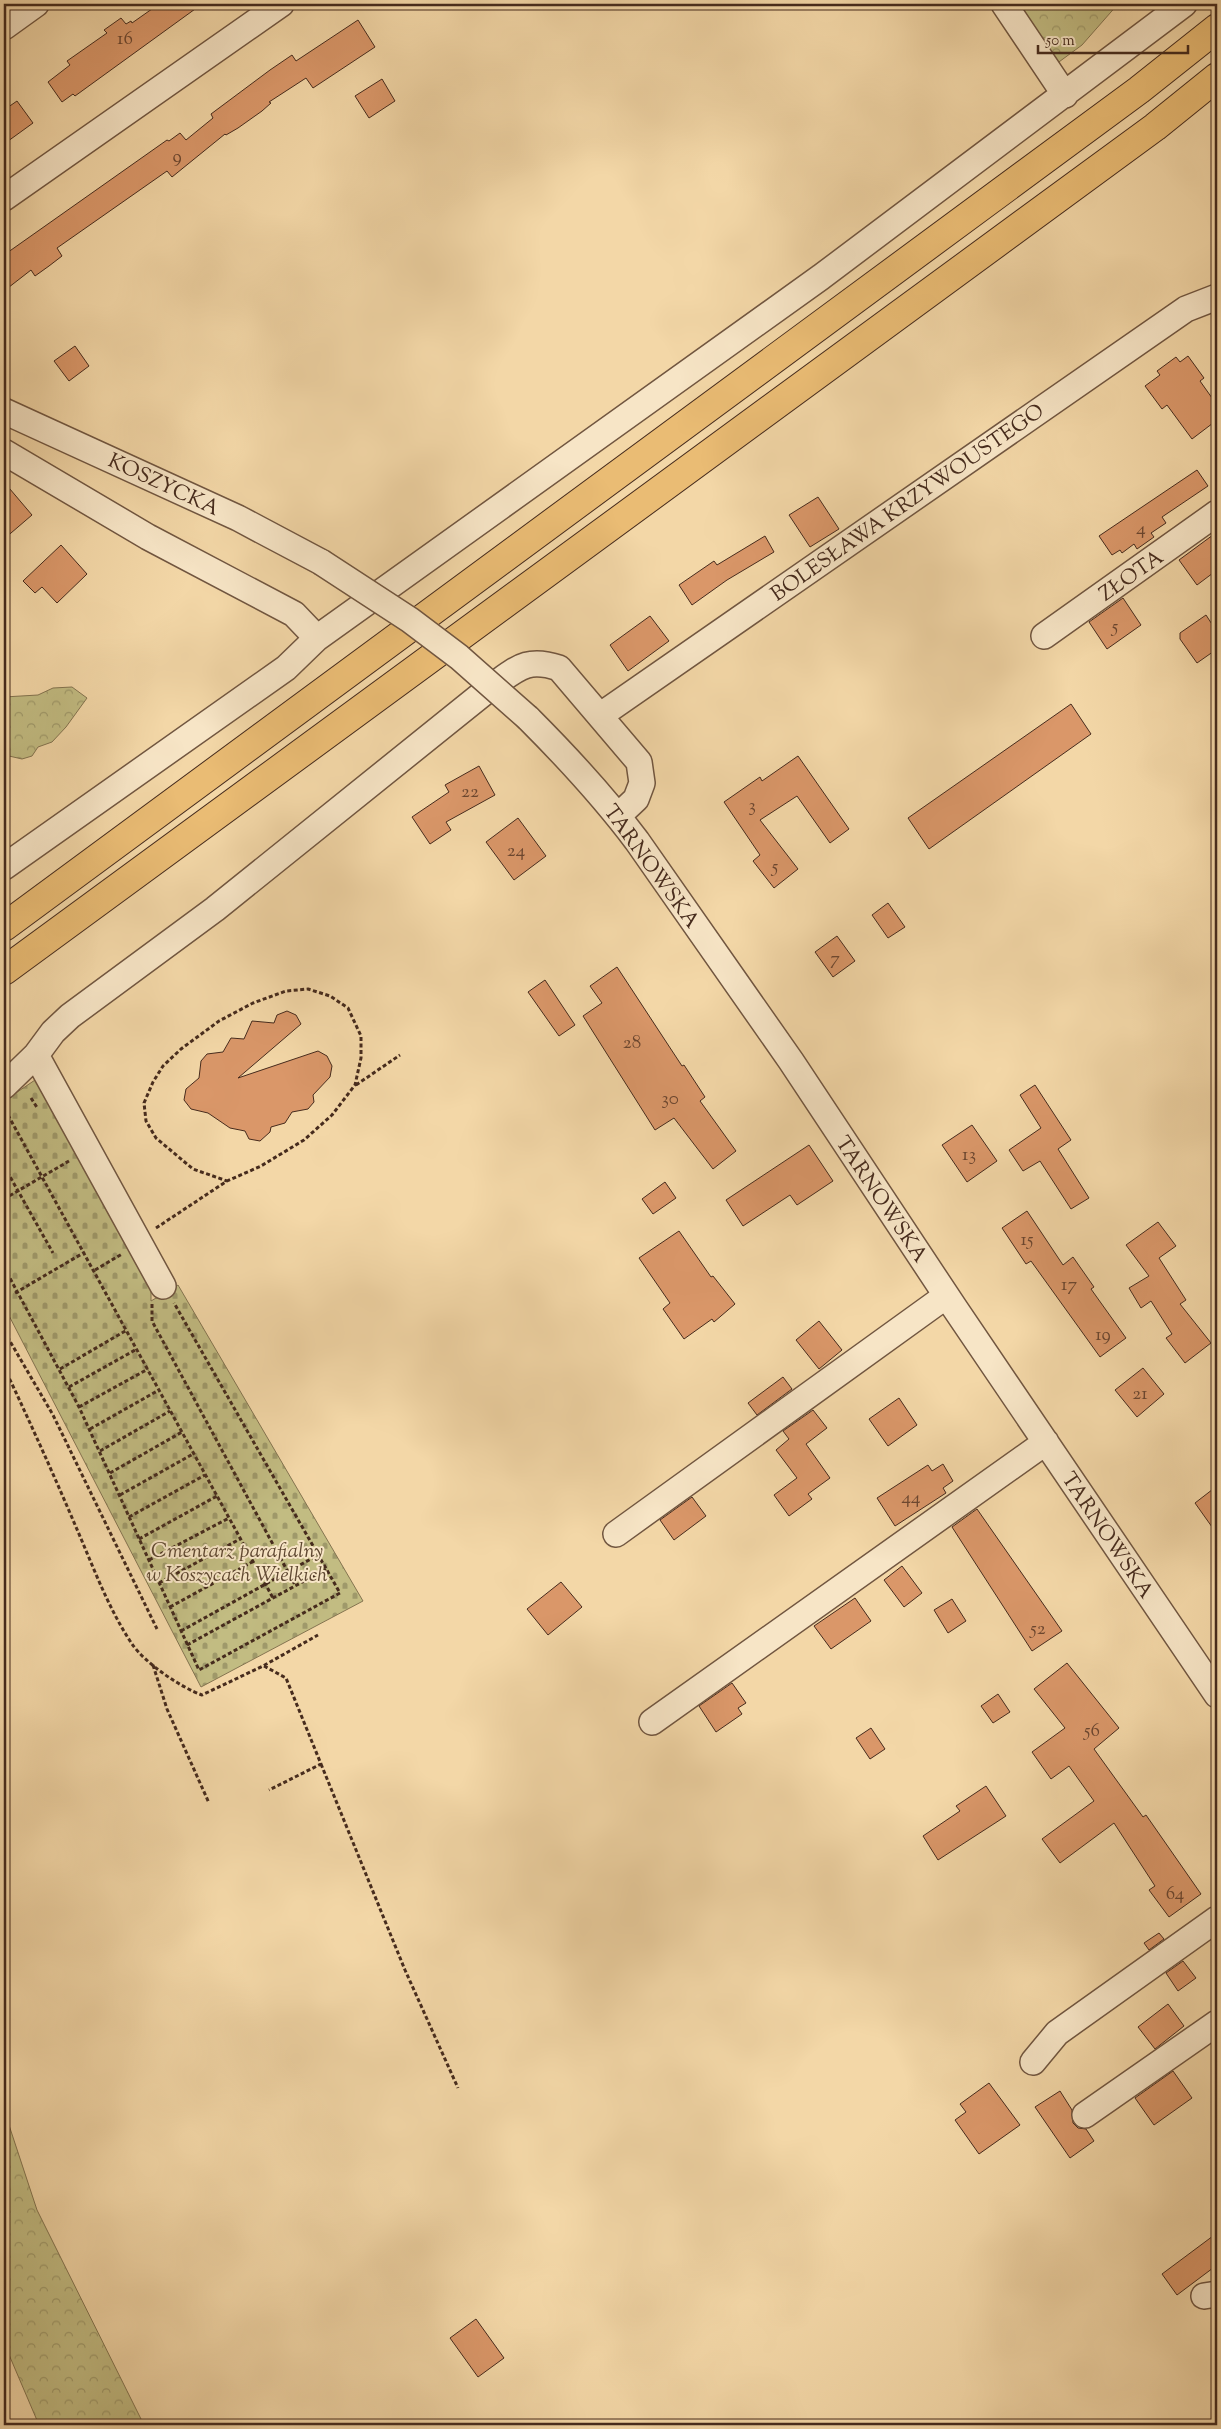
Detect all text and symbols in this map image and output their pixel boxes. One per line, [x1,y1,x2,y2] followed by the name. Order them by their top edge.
[1038,22,1188,54] scale bar
[117,26,133,53] house number: 16
[1045,31,1075,52] text: 50 m
[172,144,182,171] house number: 9
[765,397,1051,610] street label: BOLESŁAWA KRZYWOUSTEGO
[102,447,224,525] street label: KOSZYCKA
[1136,516,1146,543] house number: 4
[1094,544,1170,610] street label: ZŁOTA
[1111,614,1119,641] house number: 5
[461,779,479,806] house number: 22
[748,793,756,820] house number: 3
[595,799,706,935] street label: TARNOWSKA
[507,838,526,865] house number: 24
[771,854,779,881] house number: 5
[830,946,840,973] house number: 7
[623,1030,641,1057] house number: 28
[661,1086,679,1113] house number: 30
[827,1131,934,1269] street label: TARNOWSKA
[962,1142,976,1169] house number: 13
[1021,1227,1034,1254] house number: 15
[1061,1272,1077,1299] house number: 17
[1095,1322,1111,1349] house number: 19
[1132,1381,1148,1408] house number: 21
[1053,1467,1160,1605] street label: TARNOWSKA
[901,1485,921,1512] house number: 44
[147,1537,327,1591] park label: Cmentarz parafialny w Koszycach Wielkich
[1029,1616,1046,1643] house number: 52
[1083,1718,1100,1745] house number: 56
[1166,1881,1185,1908] house number: 64

